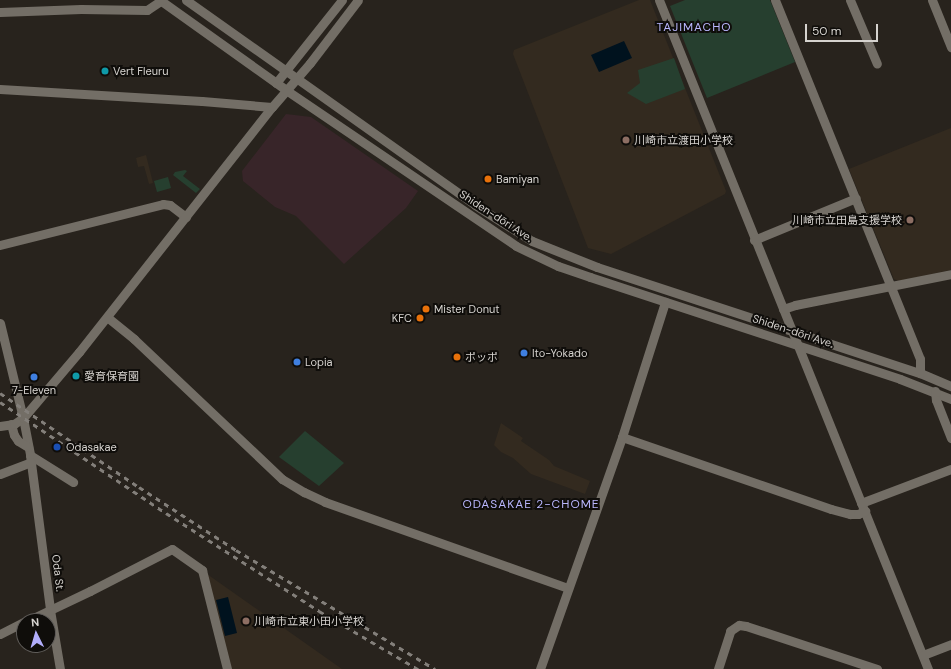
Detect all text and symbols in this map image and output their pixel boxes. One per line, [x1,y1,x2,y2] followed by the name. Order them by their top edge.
[807,16,880,42] scale bar
[656,21,732,35] district label: TAJIMACHO
[812,23,841,39] text: 50 m
[113,64,168,78] place label: Vert Fleuru
[100,66,110,76] marker: Vert Fleuru
[634,133,733,147] place label: 川崎市立渡田小学校
[621,135,631,145] marker: 川崎市立渡田小学校
[496,172,539,186] place label: Bamiyan
[483,174,493,184] marker: Bamiyan
[457,187,535,245] street label: Shiden-dōri Ave.
[792,213,902,227] place label: 川崎市立田島支援学校
[905,215,915,225] marker: 川崎市立田島支援学校
[434,302,500,316] place label: Mister Donut
[421,304,431,314] marker: Mister Donut
[392,311,412,325] place label: KFC
[751,312,835,350] street label: Shiden-dōri Ave.
[415,313,425,323] marker: KFC
[532,346,587,360] place label: Ito-Yokado
[519,348,529,358] marker: Ito-Yokado
[465,350,498,364] place label: ポッポ
[452,352,462,362] marker: ポッポ
[305,355,333,369] place label: Lopia
[292,357,302,367] marker: Lopia
[84,369,139,383] place label: 愛育保育園
[71,371,81,381] marker: 愛育保育園
[29,372,39,382] marker: 7-Eleven
[12,383,56,397] place label: 7-Eleven
[66,440,117,454] place label: Odasakae
[51,441,63,453] marker: Odasakae
[462,498,600,512] district label: ODASAKAE 2-CHOME
[49,554,67,592] street label: Oda St.
[16,613,56,653] north arrow
[254,614,364,628] place label: 川崎市立東小田小学校
[30,615,40,629] text: N
[241,616,251,626] marker: 川崎市立東小田小学校

